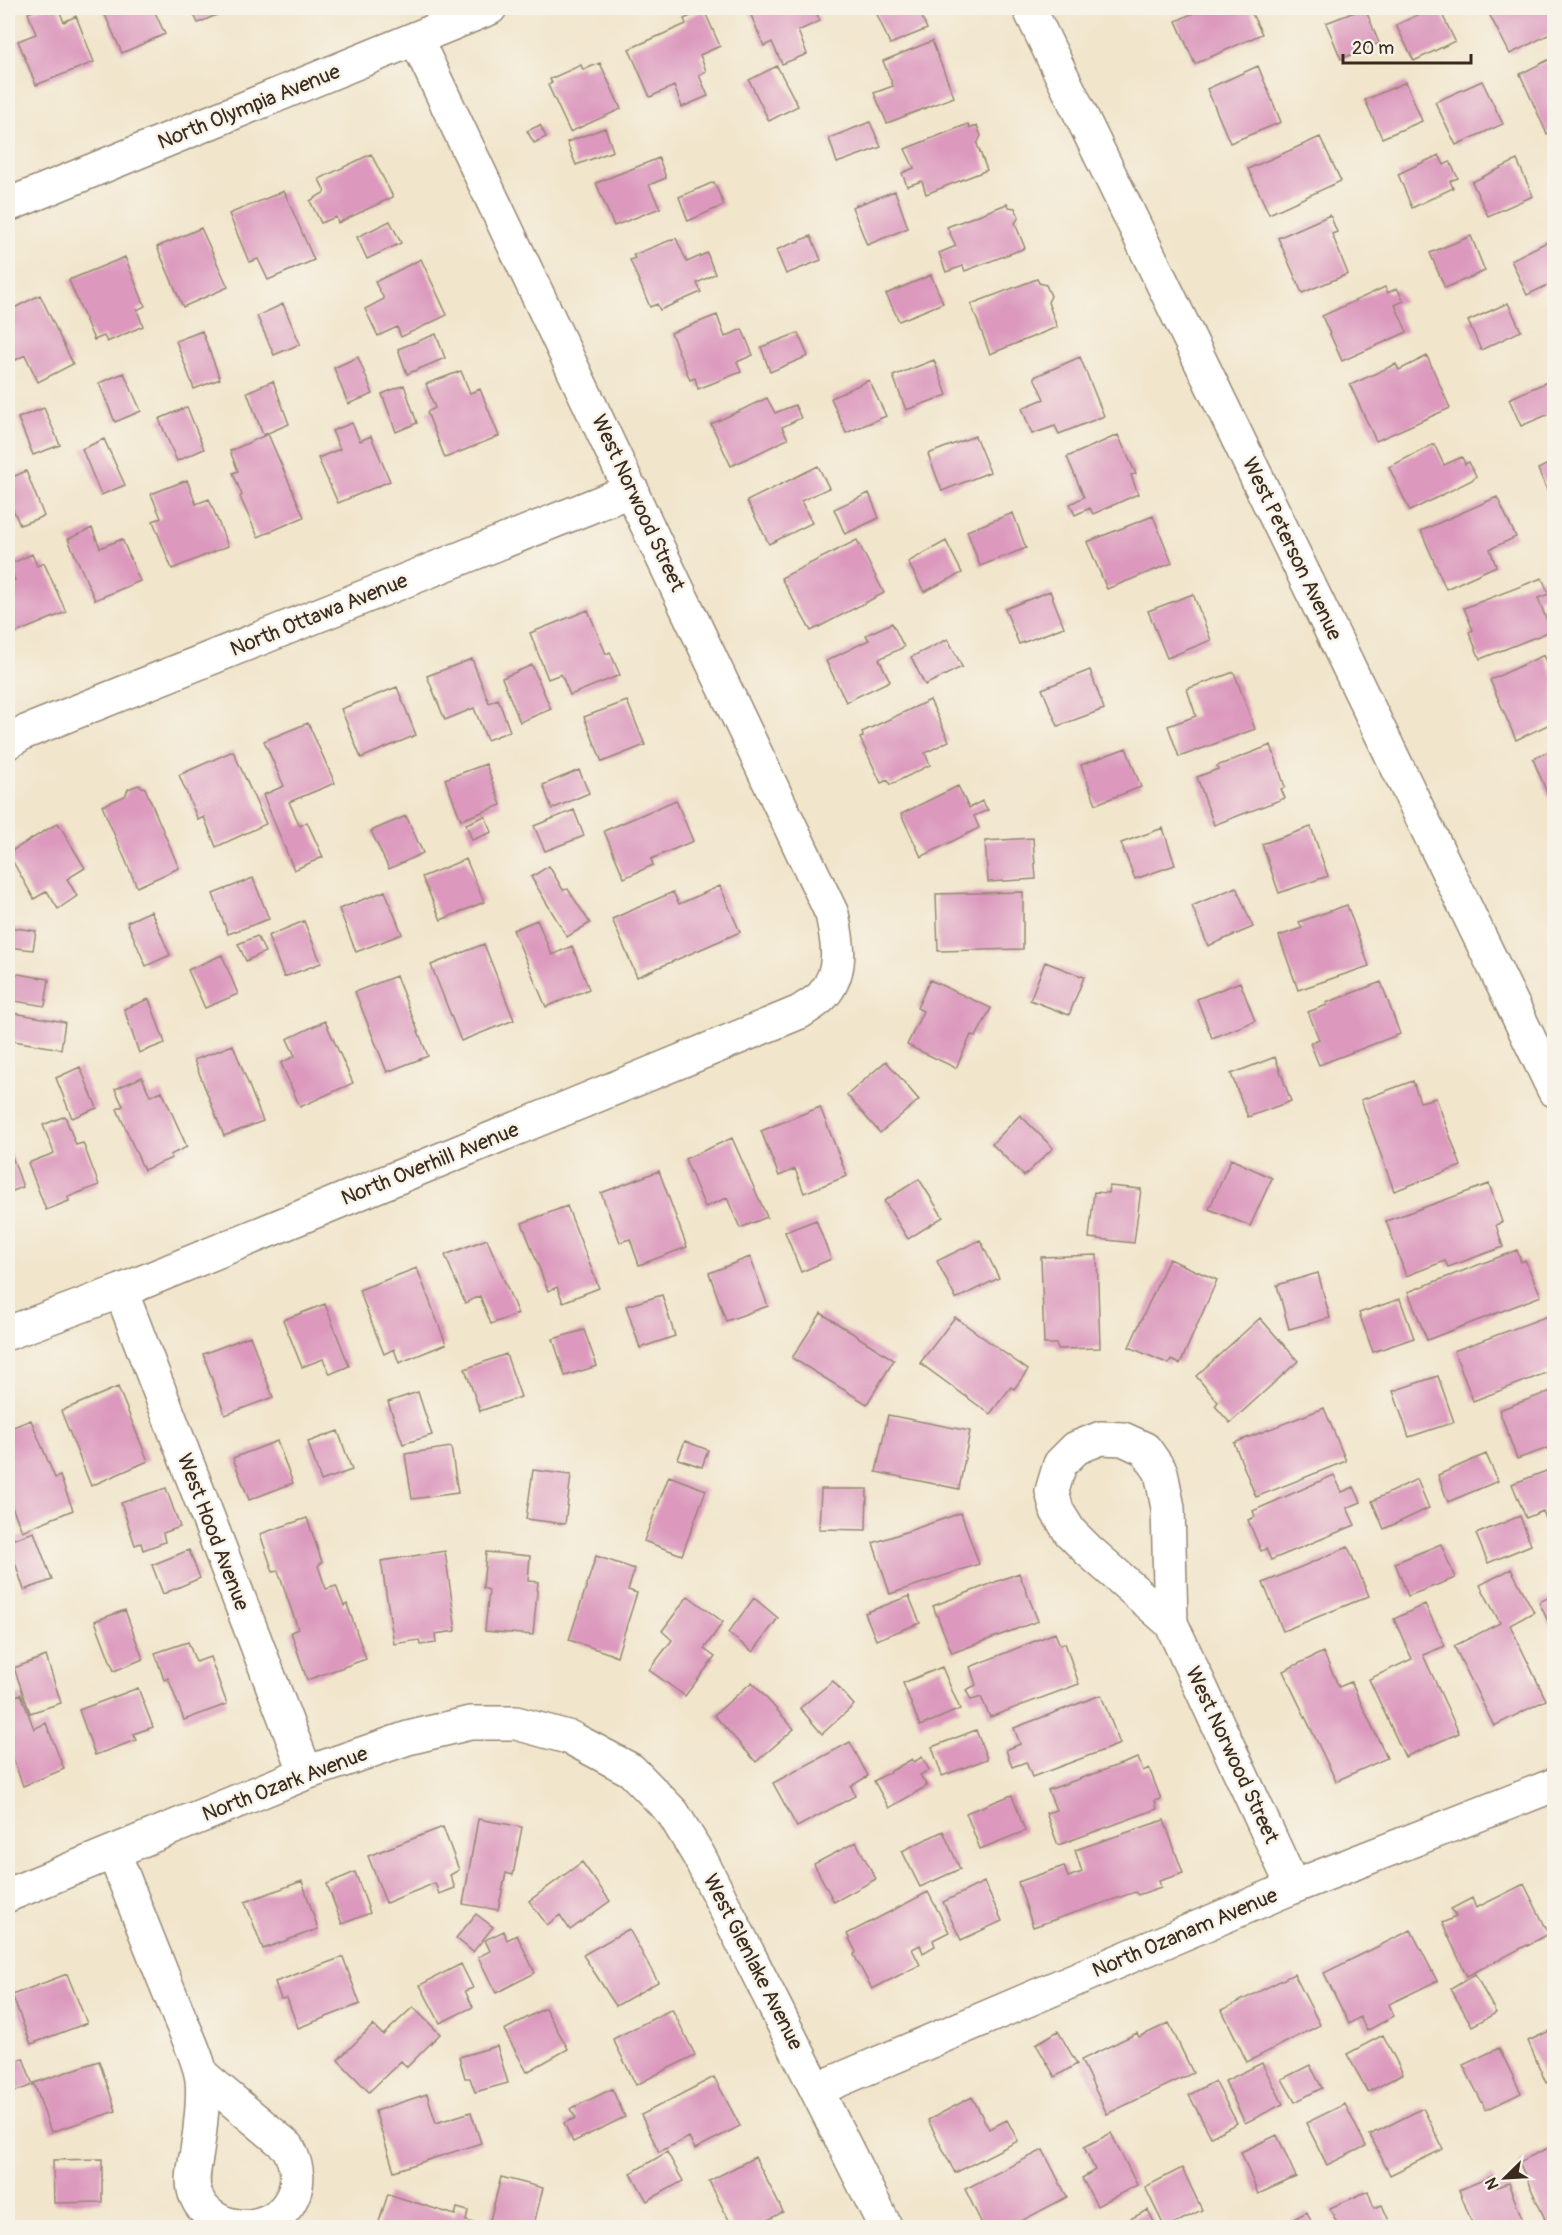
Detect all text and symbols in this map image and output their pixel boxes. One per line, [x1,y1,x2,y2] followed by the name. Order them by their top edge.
[1343,27,1470,65] scale bar
[1352,37,1394,60] text: 20 m
[154,58,345,156] street label: North Olympia Avenue
[585,410,691,596] street label: West Norwood Street
[1236,453,1348,646] street label: West Peterson Avenue
[226,567,412,663] street label: North Ottawa Avenue
[337,1116,523,1212] street label: North Overhill Avenue
[171,1450,256,1615] street label: West Hood Avenue
[1179,1662,1285,1848] street label: West Norwood Street
[198,1740,372,1828] street label: North Ozark Avenue
[697,1869,809,2055] street label: West Glenlake Avenue
[1088,1882,1282,1984] street label: North Ozanam Avenue
[1475,2148,1535,2208] north arrow
[1481,2175,1504,2193] text: N

